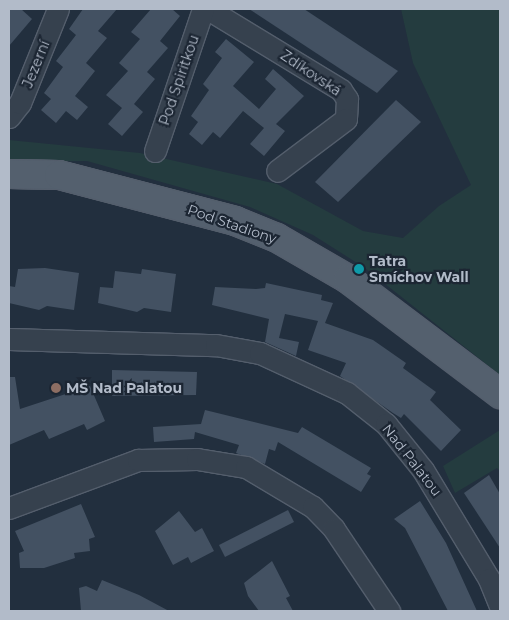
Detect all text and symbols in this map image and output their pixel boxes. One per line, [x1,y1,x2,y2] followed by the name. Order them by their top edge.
[156,32,202,128] street label: Pod Spiritkou
[19,38,53,90] street label: Jezerní
[277,47,345,99] street label: Zdíkovská
[185,201,279,247] street label: Pod Stadiony
[369,253,469,286] place label: Tatra Smíchov Wall
[353,263,365,275] marker: Tatra Smíchov Wall
[66,380,182,396] place label: MŠ Nad Palatou
[50,382,62,394] marker: MŠ Nad Palatou
[379,421,445,499] street label: Nad Palatou

